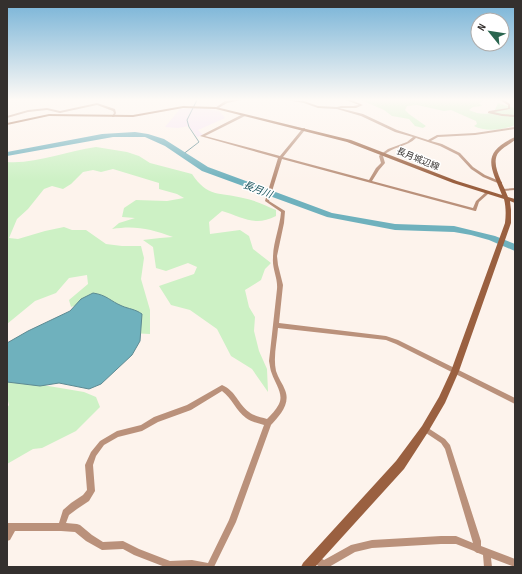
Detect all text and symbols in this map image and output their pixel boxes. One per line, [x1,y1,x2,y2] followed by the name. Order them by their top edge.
[470,12,510,52] north arrow
[475,21,489,33] text: N
[395,146,442,173] street label: 長月城辺線
[241,179,275,201] water label: 長月川

